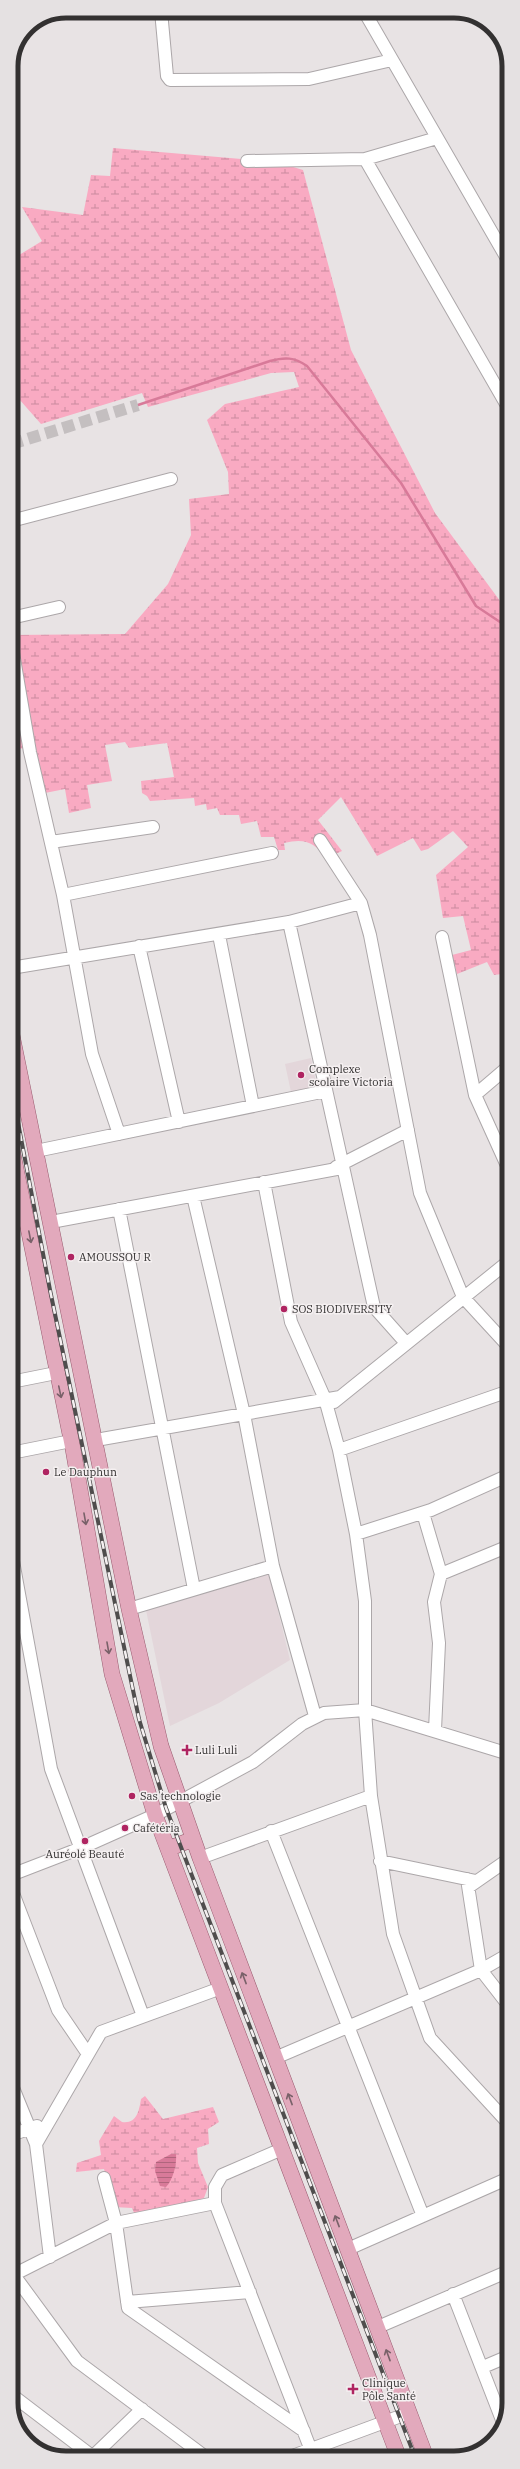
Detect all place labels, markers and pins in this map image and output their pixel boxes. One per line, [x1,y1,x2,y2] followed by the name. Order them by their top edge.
[309,1062,393,1089] place label: Complexe scolaire Victoria
[296,1070,306,1080] marker: Complexe scolaire Victoria
[79,1250,151,1264] place label: AMOUSSOU R
[66,1252,76,1262] marker: AMOUSSOU R
[292,1302,392,1316] place label: SOS BIODIVERSITY
[279,1304,289,1314] marker: SOS BIODIVERSITY
[54,1465,117,1479] place label: Le Dauphun
[41,1467,51,1477] marker: Le Dauphun
[195,1743,238,1757] place label: Luli Luli
[182,1745,192,1755] marker: Luli Luli
[140,1789,221,1803] place label: Sas technologie
[127,1791,137,1801] marker: Sas technologie
[133,1821,180,1835] place label: Cafétéria
[120,1823,130,1833] marker: Cafétéria
[80,1836,90,1846] marker: Auréolé Beauté
[46,1847,124,1861] place label: Auréolé Beauté
[362,2376,416,2403] place label: Clinique Pôle Santé
[347,2383,359,2395] marker: Clinique Pôle Santé

